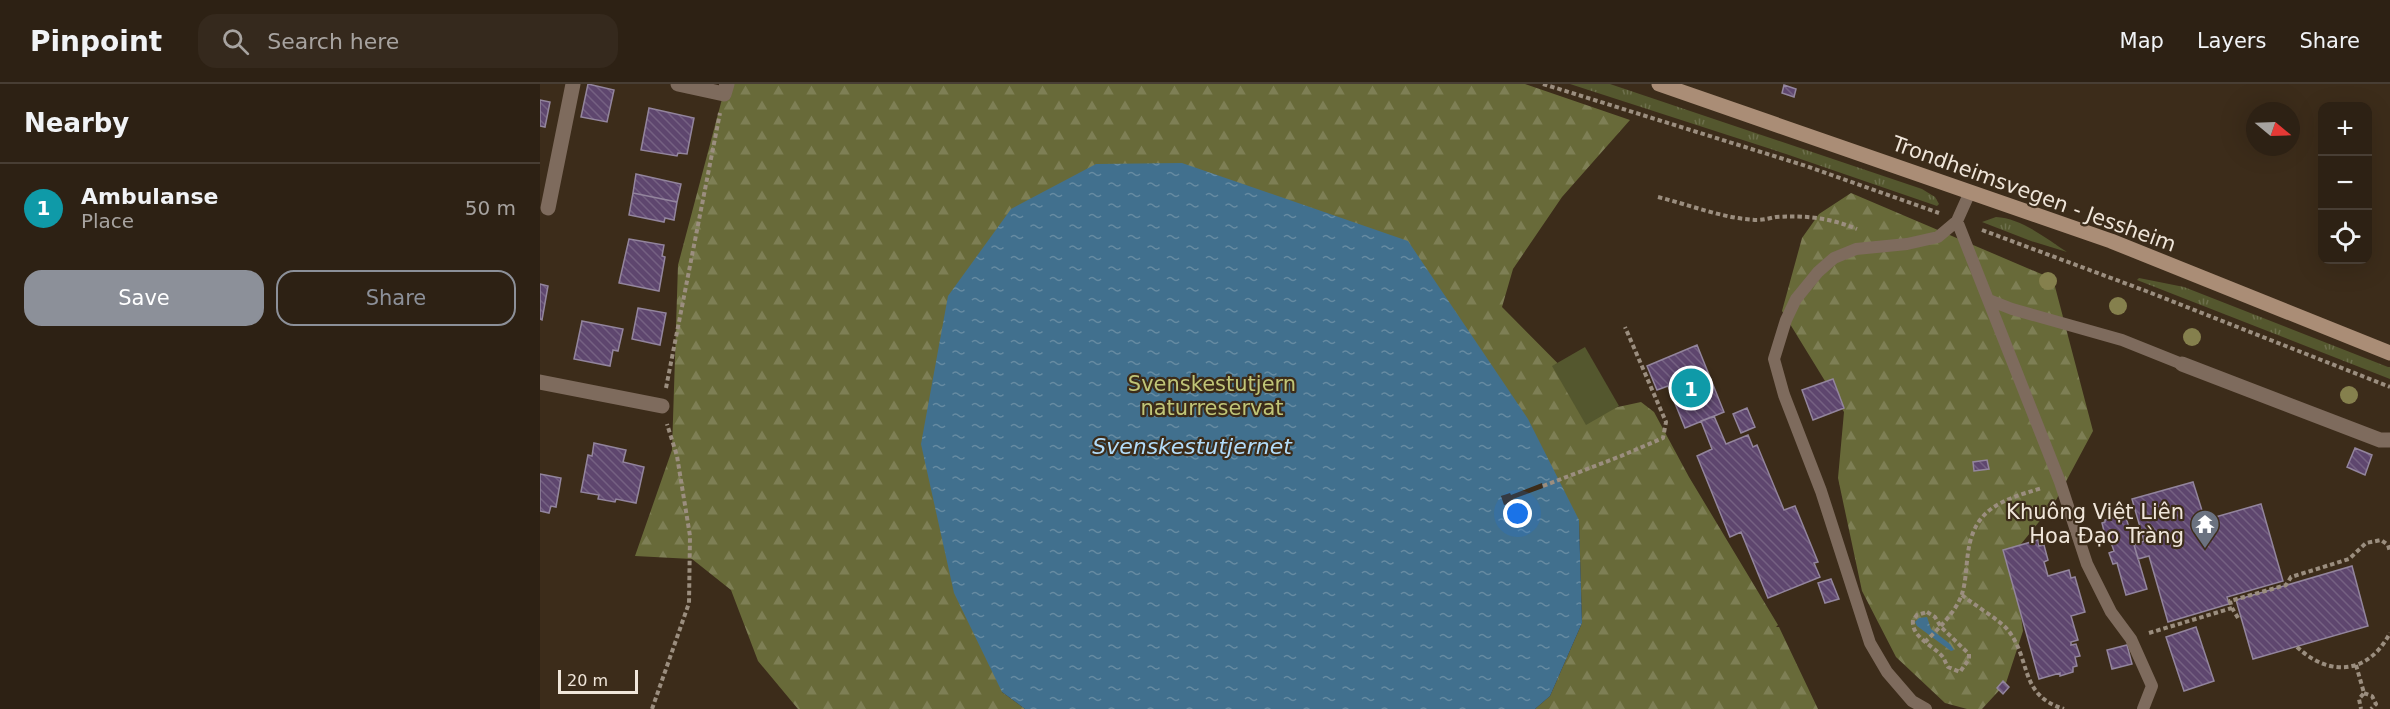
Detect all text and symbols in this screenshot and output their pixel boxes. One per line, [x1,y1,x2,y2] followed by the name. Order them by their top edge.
[198,14,618,68] search box
[30,25,162,58] text: Pinpoint
[219,25,252,58] icon: search
[267,29,399,54] text: Search here
[2120,29,2164,53] text: Map
[2197,29,2266,53] text: Layers
[2299,29,2360,53] text: Share
[2246,102,2300,156] north arrow
[2318,102,2372,264] map controls
[2318,102,2372,156] button: +
[24,108,129,138] text: Nearby
[1888,131,2179,257] street label: Trondheimsvegen - Jessheim
[2318,156,2372,210] button: −
[81,184,218,209] text: Ambulanse
[37,196,50,220] text: 1
[465,196,516,220] text: 50 m
[81,209,134,233] text: Place
[2318,210,2372,264] button: locate
[24,270,264,326] button: Save
[276,270,516,326] button: Share
[1672,366,1710,410] pin: 1
[1128,372,1296,420] park label: Svenskestutjern naturreservat
[1092,434,1293,459] water label: Svenskestutjernet
[1503,499,1532,528] your location
[2006,500,2184,548] place label: Khuông Việt Liên Hoa Đạo Tràng
[2189,508,2221,550] temple icon: Khuông Việt Liên Hoa Đạo Tràng
[558,667,638,694] scale bar
[567,671,608,690] text: 20 m

